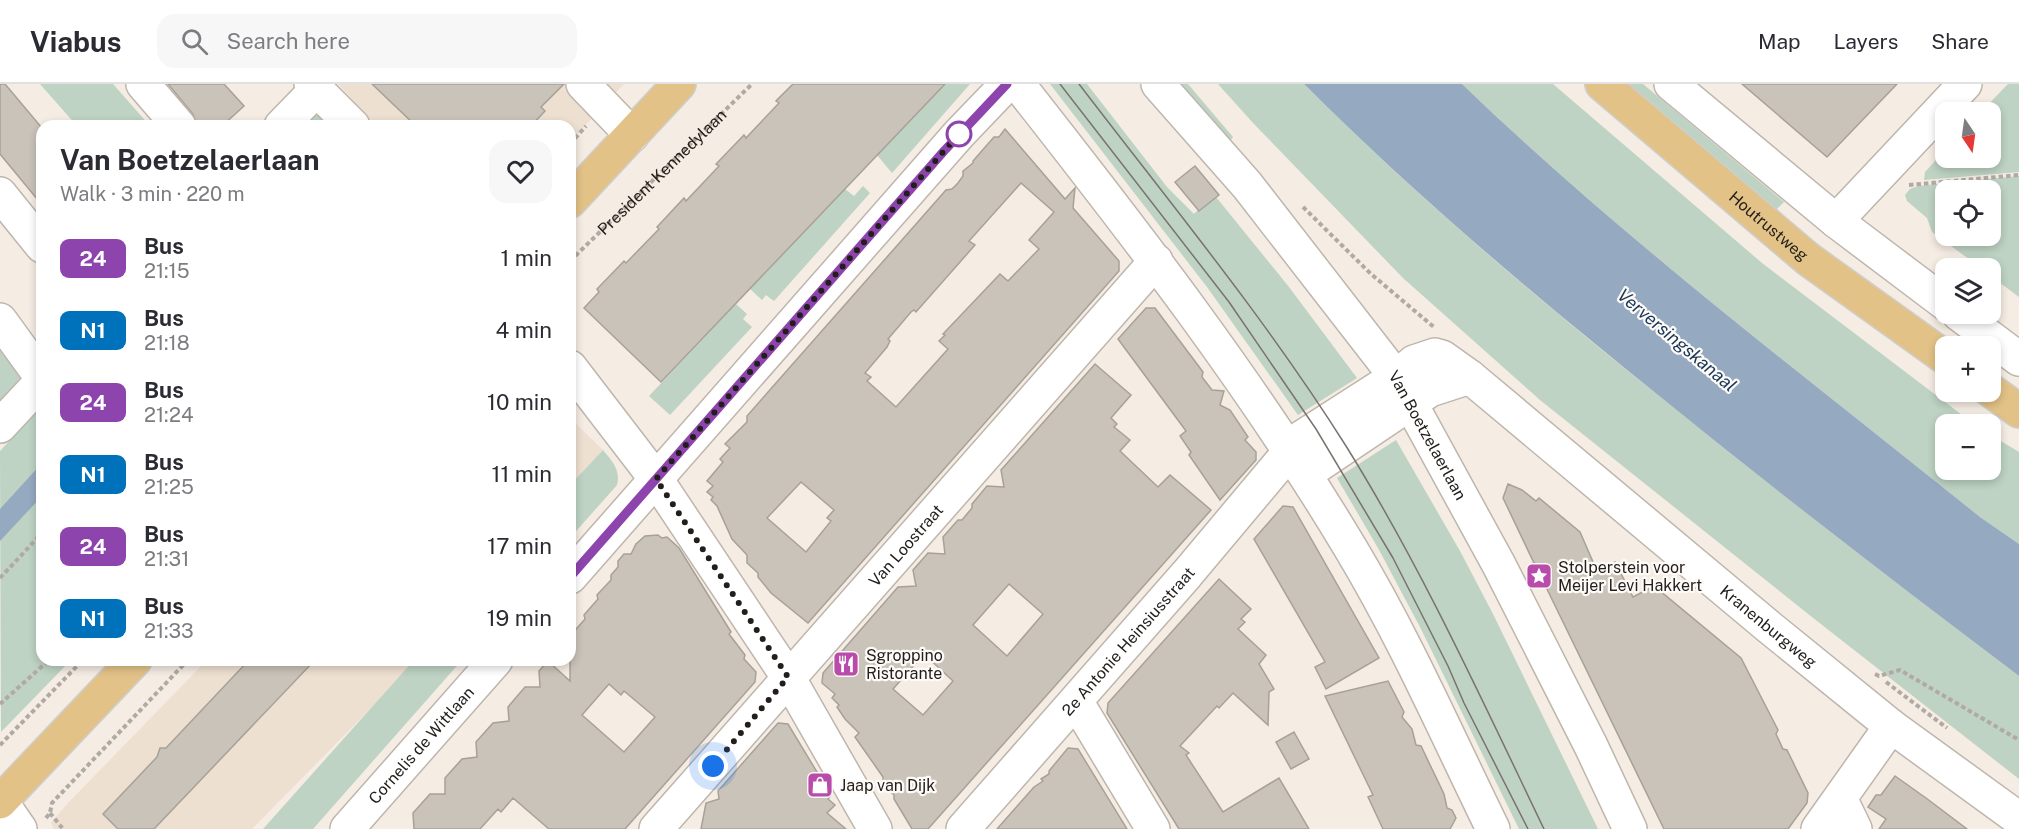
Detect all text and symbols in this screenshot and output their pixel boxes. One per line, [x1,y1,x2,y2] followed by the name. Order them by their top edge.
[157,14,577,68] search box
[30,25,121,58] text: Viabus
[178,25,211,58] icon: search
[226,28,350,54] text: Search here
[1758,29,1801,54] text: Map
[1834,29,1898,54] text: Layers
[1931,29,1989,54] text: Share
[1935,102,2001,168] north arrow
[1935,102,2001,480] map controls
[593,105,730,239] street label: President Kennedylaan
[946,121,972,147] unlabelled marker
[489,140,552,203] button: heart
[60,143,320,176] text: Van Boetzelaerlaan
[1935,180,2001,246] button: locate
[60,182,244,206] text: Walk · 3 min · 220 m
[1726,187,1812,265] street label: Houtrustweg
[144,233,184,259] text: Bus
[500,245,552,271] text: 1 min
[79,246,107,271] text: 24
[1935,258,2001,324] button: layers
[144,259,190,283] text: 21:15
[1613,284,1741,396] water label: Verversingskanaal
[144,305,184,331] text: Bus
[496,317,552,343] text: 4 min
[80,318,106,343] text: N1
[144,331,190,355] text: 21:18
[1935,336,2001,402] button: +
[1385,367,1471,503] street label: Van Boetzelaerlaan
[144,377,184,403] text: Bus
[487,389,552,415] text: 10 min
[79,390,107,415] text: 24
[144,403,193,427] text: 21:24
[1935,414,2001,480] button: −
[144,449,184,475] text: Bus
[491,461,552,487] text: 11 min
[80,462,106,487] text: N1
[144,475,194,499] text: 21:25
[865,500,947,590] street label: Van Loostraat
[144,521,184,547] text: Bus
[487,533,552,559] text: 17 min
[79,534,107,559] text: 24
[144,547,189,571] text: 21:31
[1558,558,1702,595] place label: Stolperstein voor Meijer Levi Hakkert
[1524,561,1554,591] place icon: Stolperstein voor Meijer Levi Hakkert
[1058,563,1198,719] street label: 2e Antonie Heinsiusstraat
[1716,581,1821,672] street label: Kranenburgweg
[144,593,184,619] text: Bus
[487,605,552,631] text: 19 min
[80,606,106,631] text: N1
[144,619,194,643] text: 21:33
[866,646,943,683] place label: Sgroppino Ristorante
[831,649,861,679] restaurant icon: Sgroppino Ristorante
[364,683,478,807] street label: Cornelis de Wittlaan
[698,751,728,781] your location
[805,770,835,800] shop icon: Jaap van Dijk
[840,776,935,795] place label: Jaap van Dijk

